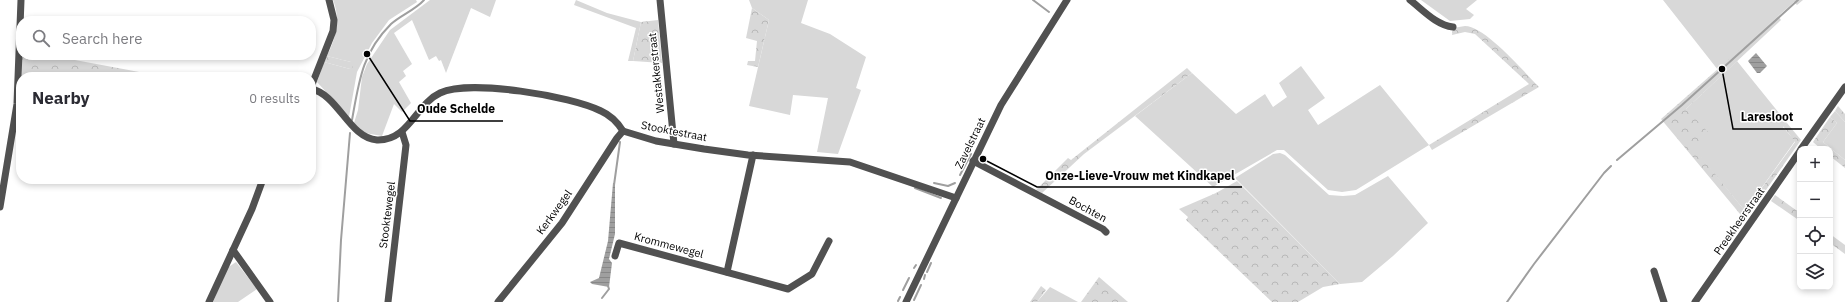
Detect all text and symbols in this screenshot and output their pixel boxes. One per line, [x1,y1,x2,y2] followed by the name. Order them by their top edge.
[16,16,316,60] search box
[30,27,52,49] icon: search
[62,29,142,48] text: Search here
[645,32,667,114] street label: Westakkerstraat
[32,87,90,109] text: Nearby
[249,90,300,107] text: 0 results
[410,97,503,121] callout: Oude Schelde
[417,101,495,116] text: Oude Schelde
[1733,105,1802,129] callout: Laresloot
[1741,109,1794,124] text: Laresloot
[952,115,988,171] street label: Zavelstraat
[640,118,708,144] street label: Stooktestraat
[1797,146,1833,290] map controls
[1797,146,1833,182] button: +
[1037,163,1242,187] callout: Onze-Lieve-Vrouw met Kindkapel
[1045,168,1235,183] text: Onze-Lieve-Vrouw met Kindkapel
[376,181,398,249] street label: Stooktewegel
[1797,182,1833,218] button: −
[1710,184,1768,258] street label: Preekheerstraat
[533,187,575,237] street label: Kerkwegel
[1067,193,1109,225] street label: Bochten
[1797,218,1833,254] button: locate
[633,229,705,261] street label: Krommewegel
[1797,254,1833,290] button: layers

